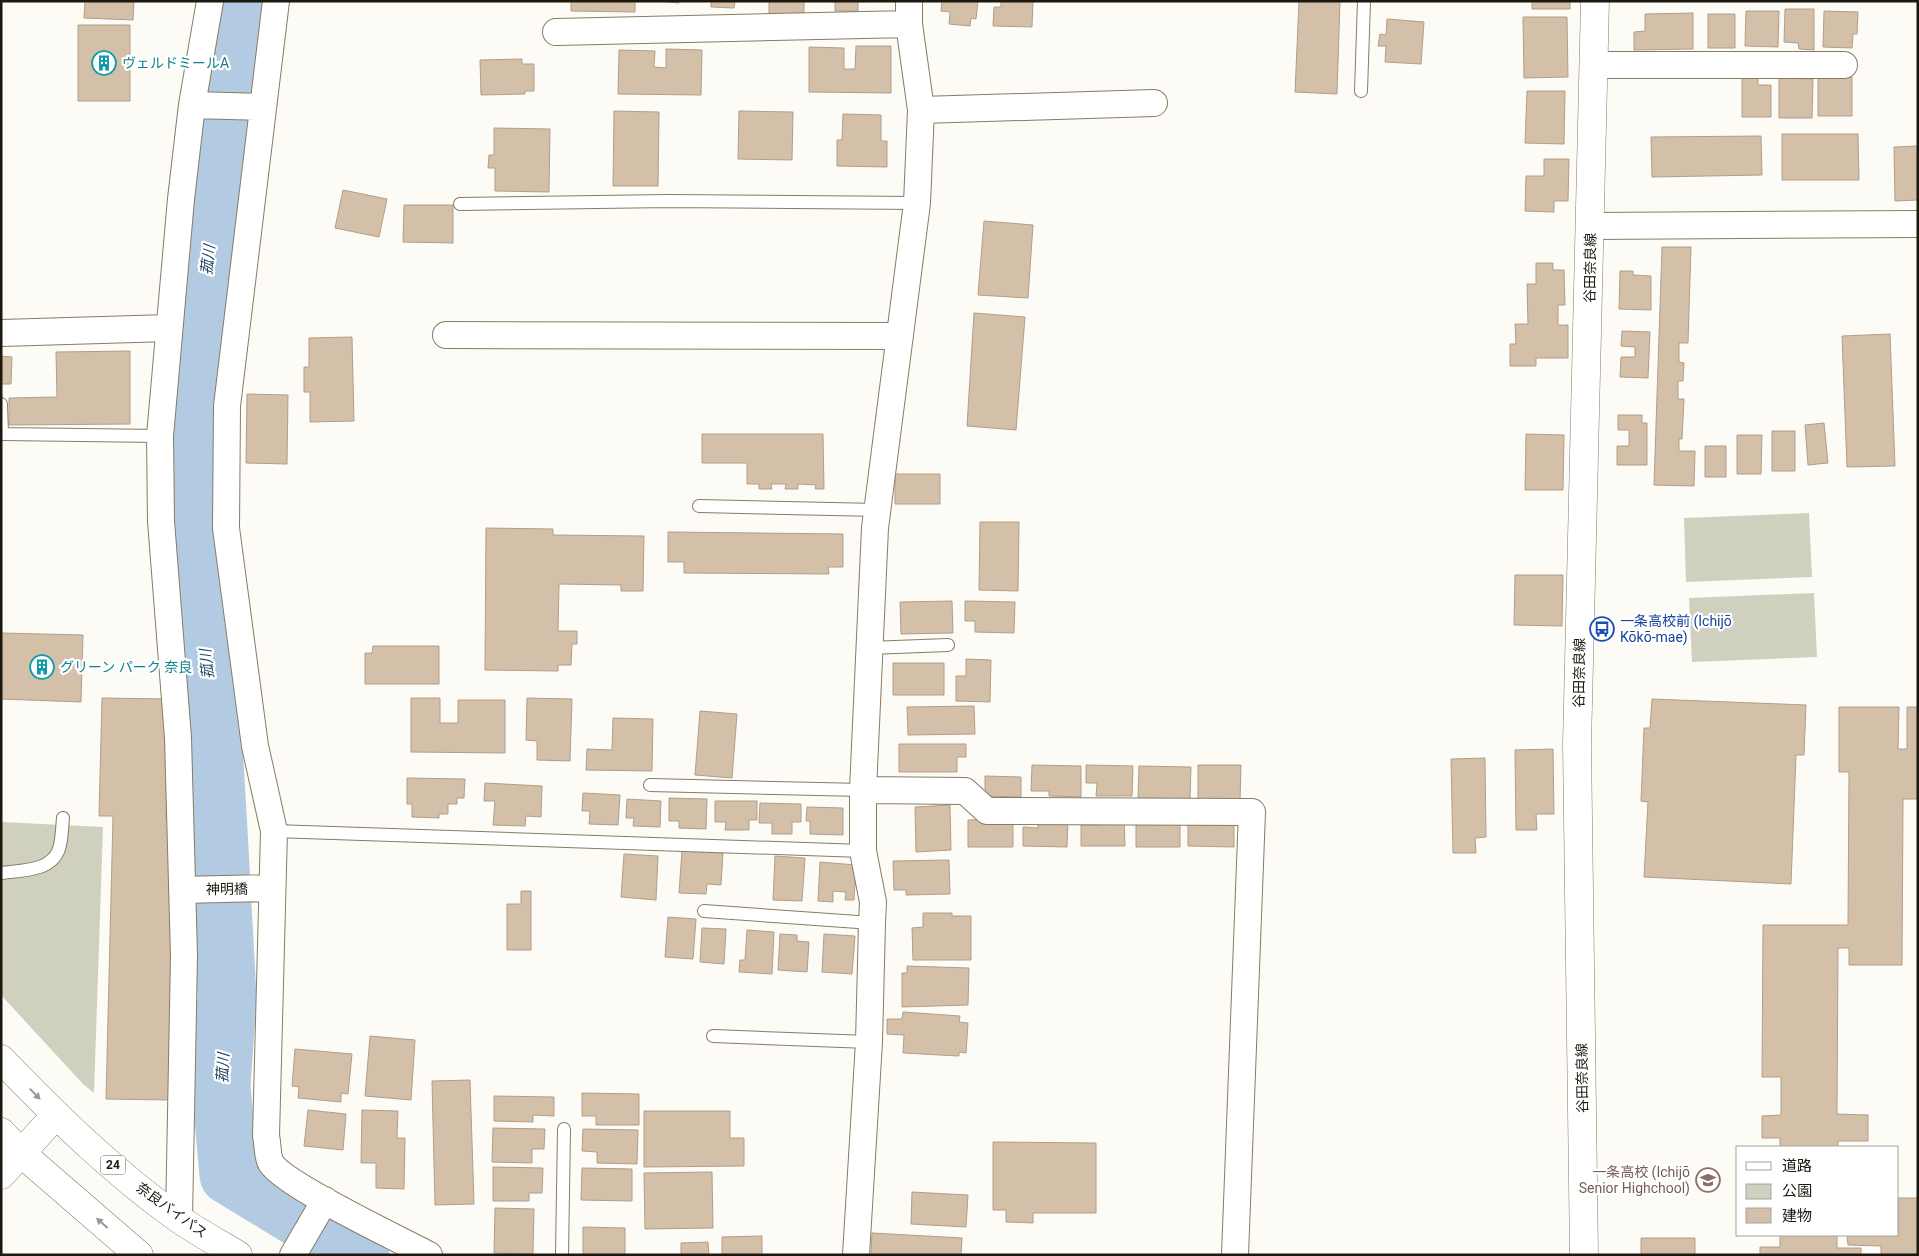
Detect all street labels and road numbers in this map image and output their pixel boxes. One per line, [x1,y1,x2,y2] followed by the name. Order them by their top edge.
[1581,233,1599,303] street label: 谷田奈良線
[1570,638,1588,708] street label: 谷田奈良線
[206,881,248,897] street label: 神明橋
[1573,1043,1591,1113] street label: 谷田奈良線
[100,1156,126,1174] road number: 24
[133,1179,211,1241] street label: 奈良バイパス

